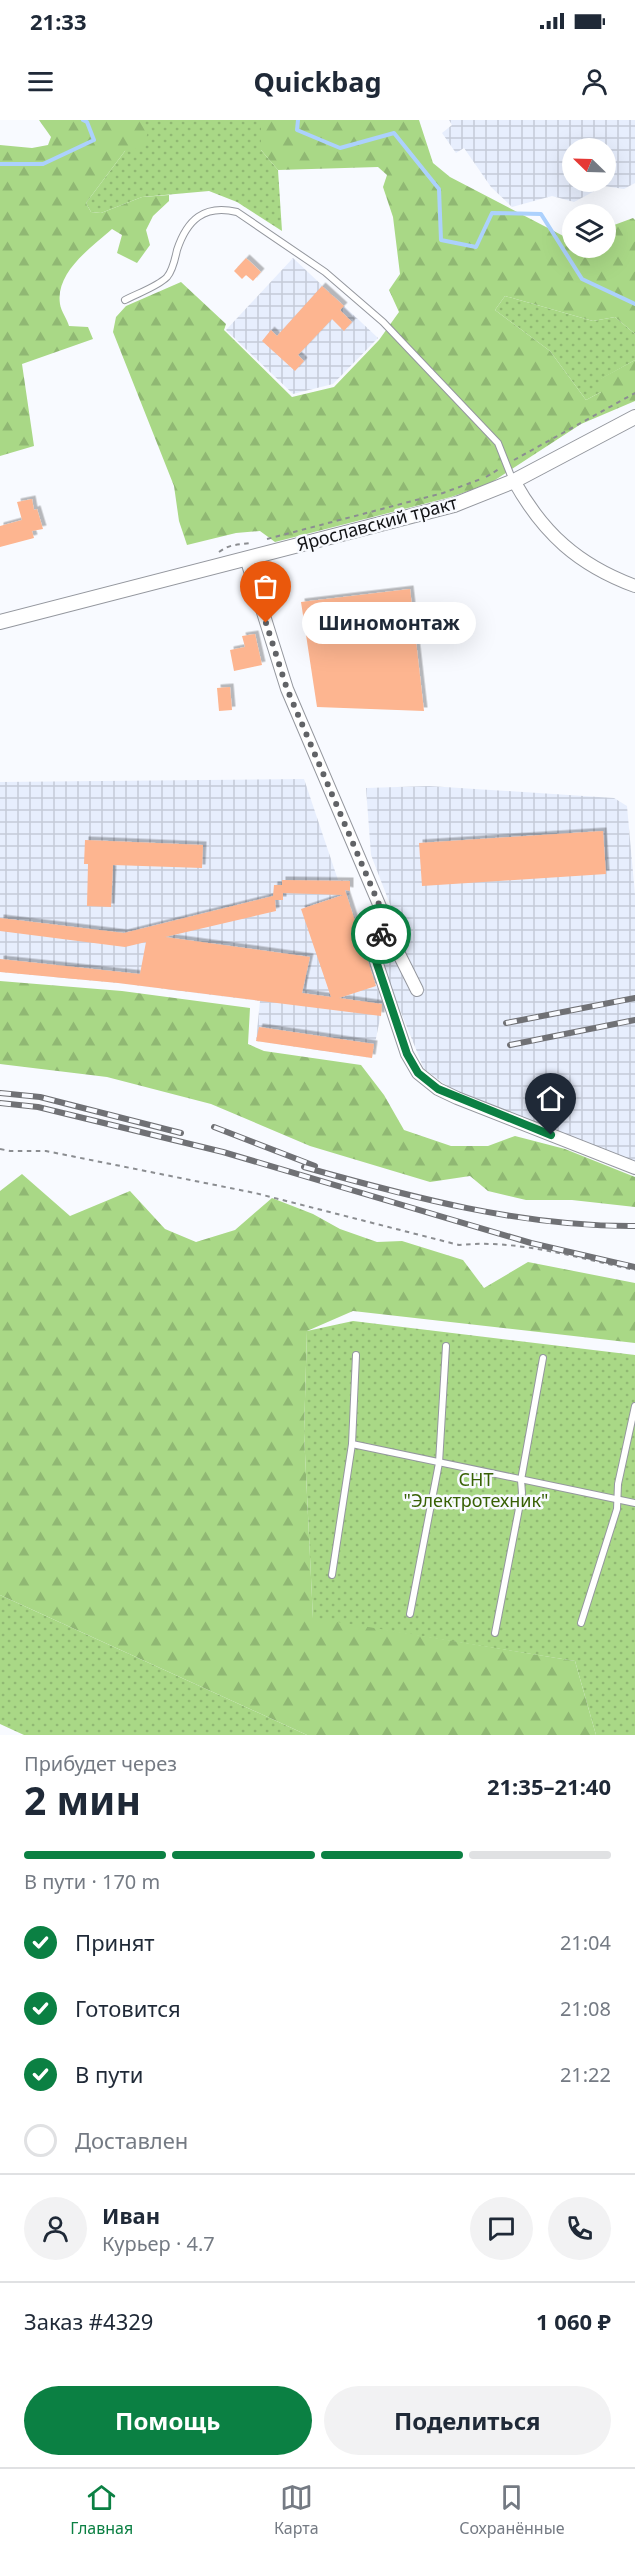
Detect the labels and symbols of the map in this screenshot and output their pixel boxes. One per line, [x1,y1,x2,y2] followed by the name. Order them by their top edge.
[562,138,616,192] north arrow
[294,490,460,556] street label: Ярославский тракт
[240,561,291,623] pin
[302,602,476,644] callout: Шиномонтаж
[351,904,411,964] courier
[525,1073,576,1135] pin
[404,1467,548,1512] park label: СНТ "Электротехник"

